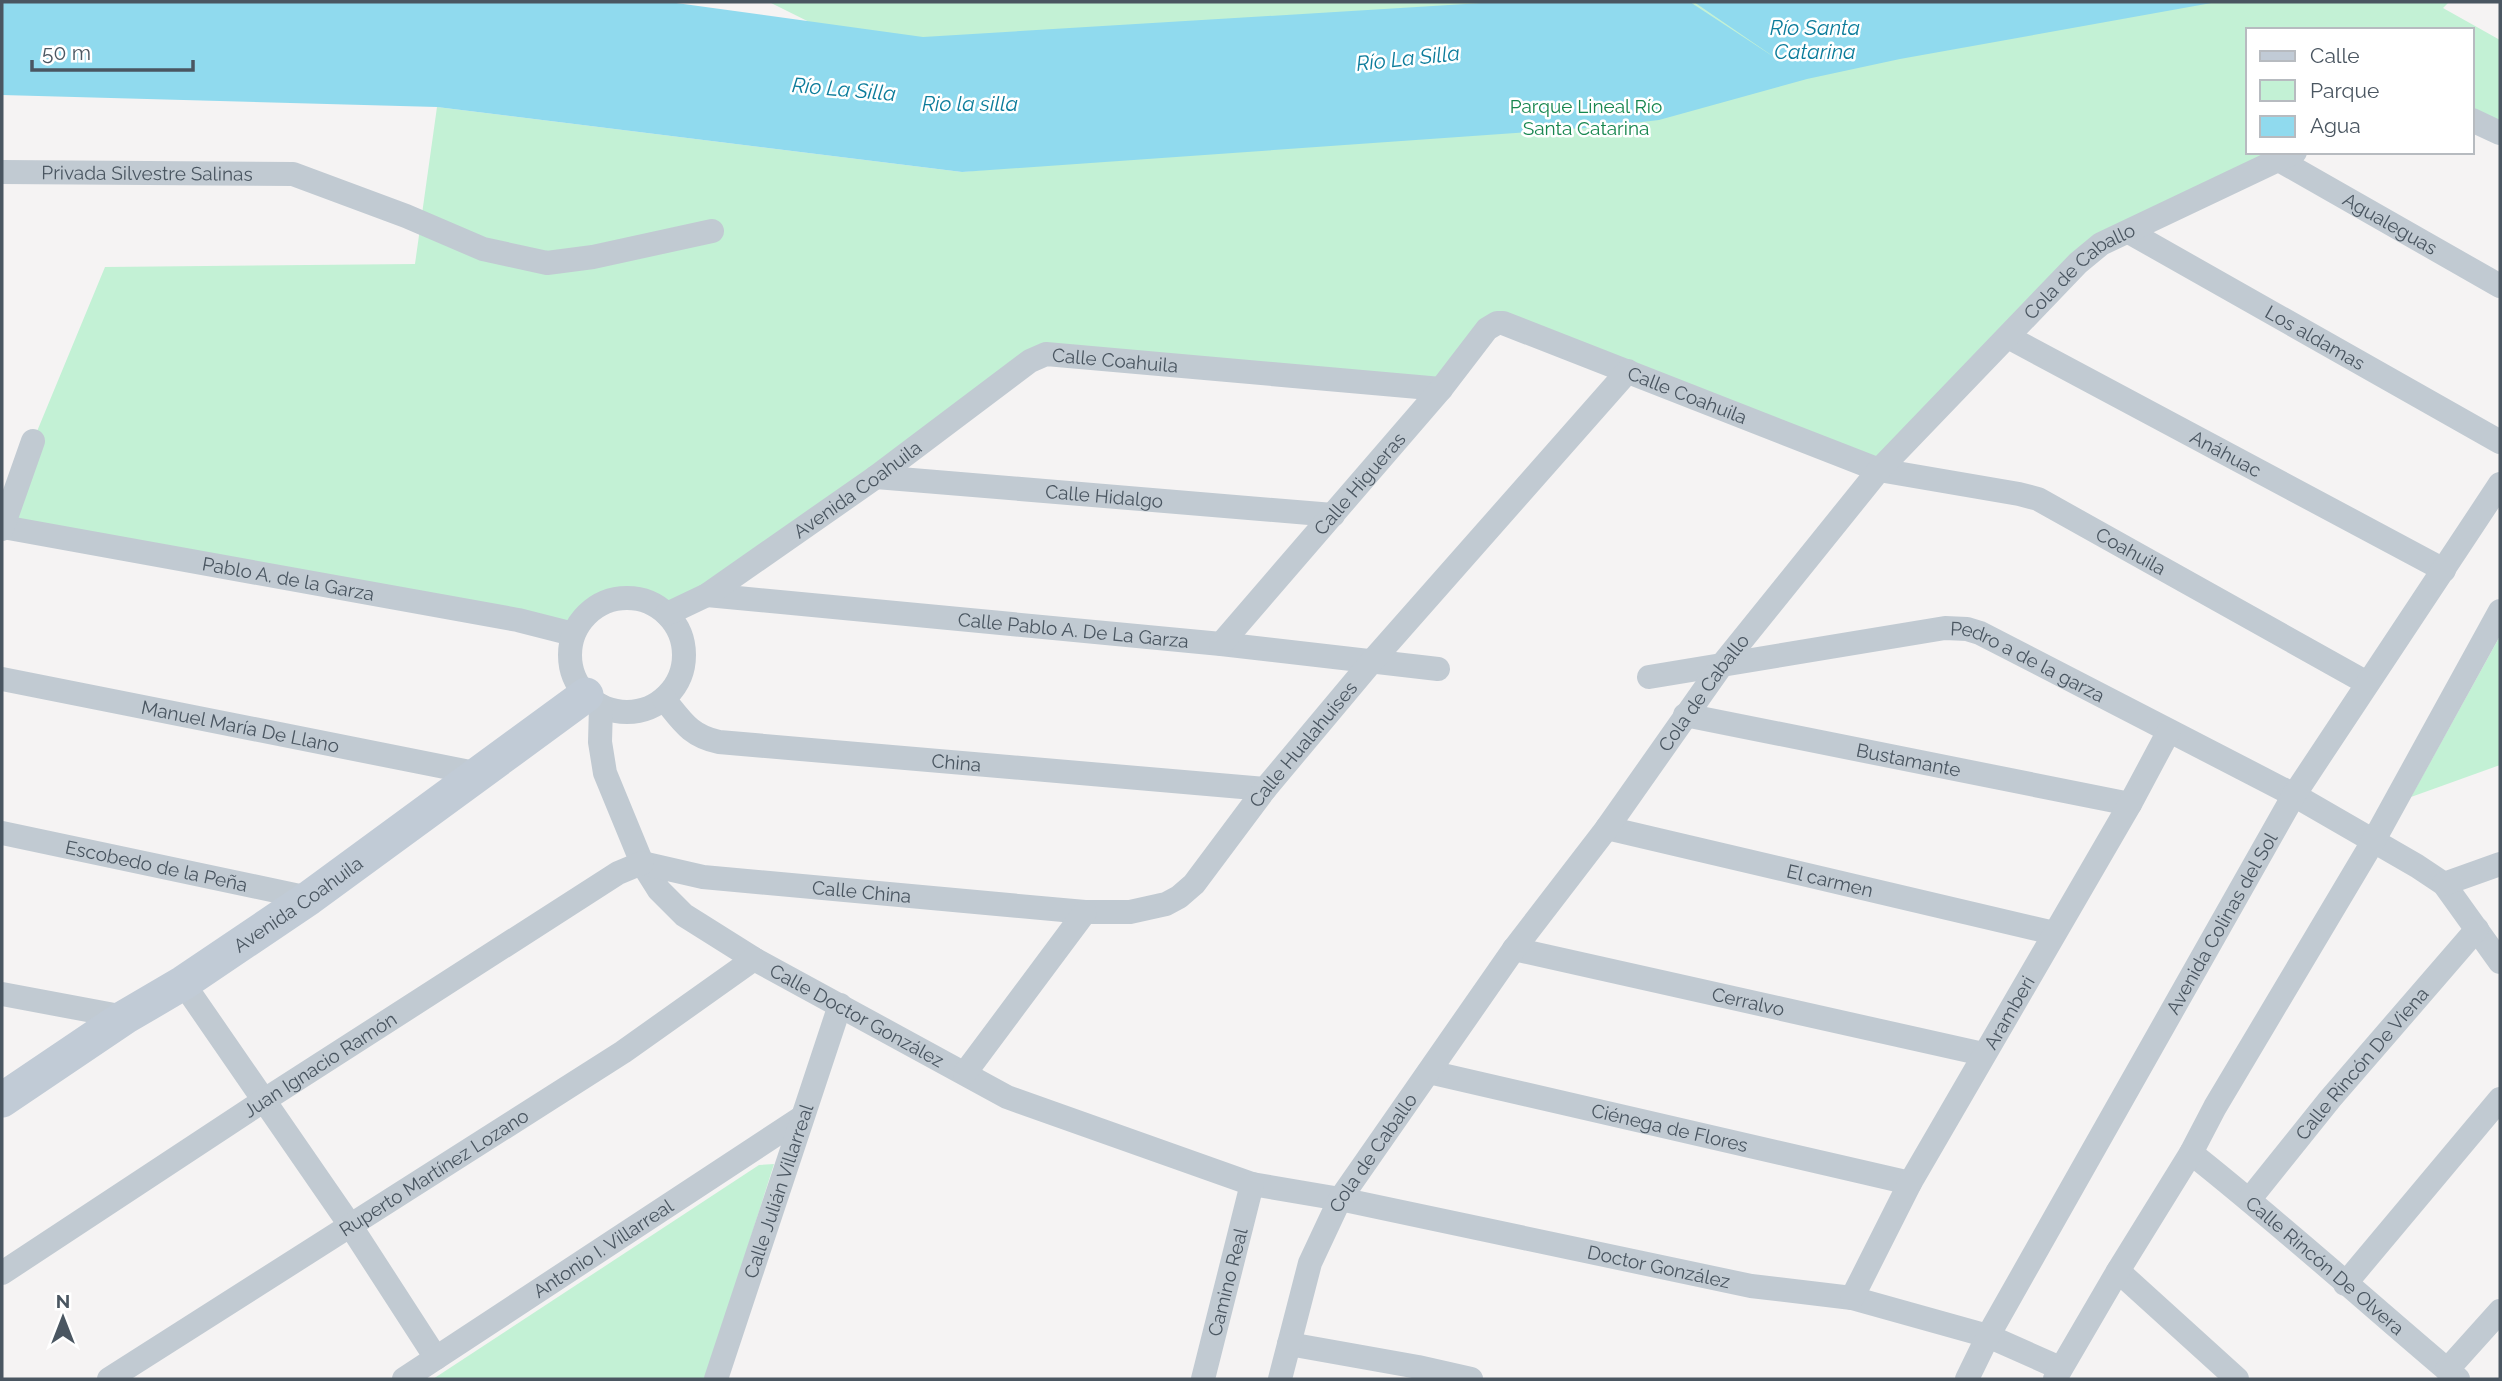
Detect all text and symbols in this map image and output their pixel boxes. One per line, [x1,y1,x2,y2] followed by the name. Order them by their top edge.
[1770,15,1860,64] water label: Río Santa Catarina
[32,28,192,72] scale bar
[2246,28,2474,154] legend
[42,40,91,65] text: 50 m
[1355,40,1461,76] water label: Río La Silla
[2310,43,2360,68] text: Calle
[791,72,897,106] water label: Río La Silla
[2310,78,2379,103] text: Parque
[922,91,1018,116] water label: Rio la silla
[1510,95,1662,139] park label: Parque Lineal Río Santa Catarina
[2310,113,2361,138] text: Agua
[41,161,253,185] street label: Privada Silvestre Salinas
[2339,188,2441,259] street label: Agualeguas
[2019,218,2139,324] street label: Cola de Caballo
[2262,301,2369,374] street label: Los aldamas
[1051,344,1179,377] street label: Calle Coahuila
[1624,362,1750,428] street label: Calle Coahuila
[2186,425,2265,481] street label: Anáhuac
[1309,428,1410,539] street label: Calle Higueras
[789,436,926,542] street label: Avenida Coahuila
[1044,480,1164,512] street label: Calle Hidalgo
[2092,523,2170,579] street label: Coahuila
[201,552,376,605] street label: Pablo A. de la Garza
[957,608,1190,652] street label: Calle Pablo A. De La Garza
[1950,617,2108,706] street label: Pedro a de la garza
[1653,629,1753,755] street label: Cola de Caballo
[1244,677,1362,811] street label: Calle Hualahuises
[139,696,341,757] street label: Manuel María De Llano
[1854,739,1963,781] street label: Bustamante
[931,749,982,776] street label: China
[2161,828,2282,1018] street label: Avenida Colinas del Sol
[63,836,250,896] street label: Escobedo de la Peña
[229,852,367,957] street label: Avenida Coahuila
[1784,860,1875,901] street label: El carmen
[811,876,912,907] street label: Calle China
[766,959,948,1072] street label: Calle Doctor González
[1979,972,2039,1053] street label: Aramberi
[1710,983,1787,1020] street label: Cerralvo
[2291,983,2433,1144] street label: Calle Rincón De Viena
[239,1007,400,1122] street label: Juan Ignacio Ramón
[1324,1089,1421,1216] street label: Cola de Caballo
[1589,1099,1750,1156] street label: Ciénega de Flores
[739,1100,818,1281] street label: Calle Julián Villarreal
[335,1104,533,1241] street label: Ruperto Martínez Lozano
[2242,1191,2409,1339] street label: Calle Rincón De Olvera
[529,1194,678,1302] street label: Antonio I. Villarreal
[1203,1225,1252,1339] street label: Camino Real
[1586,1241,1732,1292] street label: Doctor González
[28,1283,98,1353] north arrow
[56,1290,70,1312] text: N

